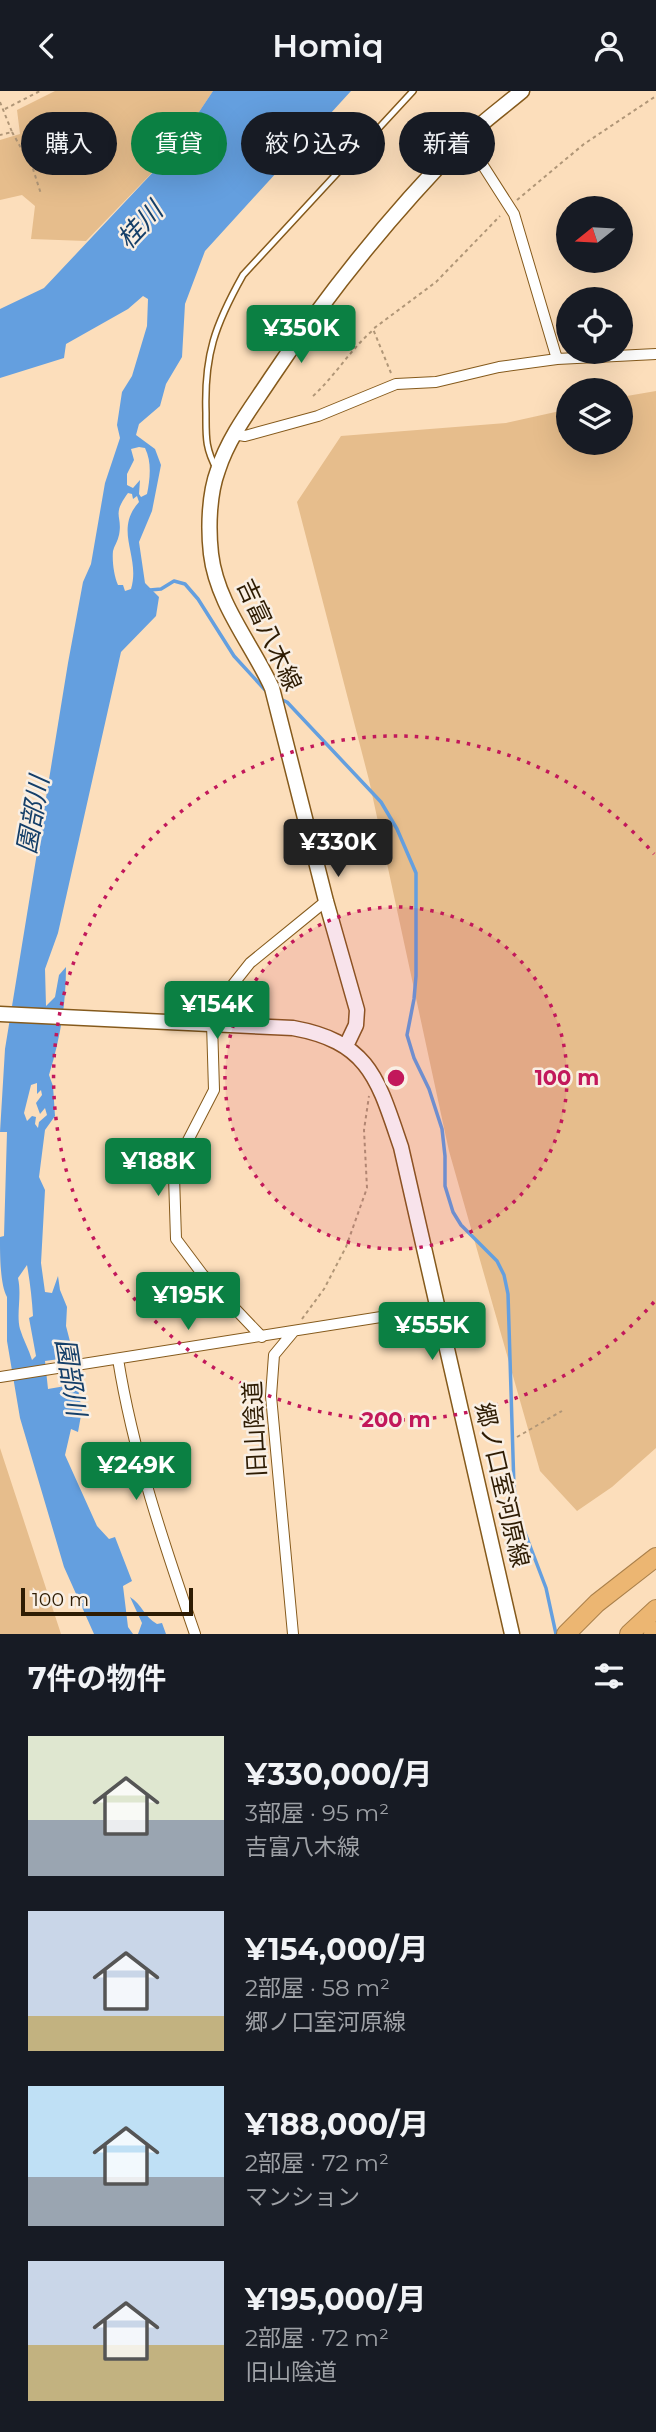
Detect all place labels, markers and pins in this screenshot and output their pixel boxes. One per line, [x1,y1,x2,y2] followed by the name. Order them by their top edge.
[252,306,350,365] pin: ¥350K
[289,819,387,879] pin: ¥330K
[168,981,266,1041] pin: ¥154K
[384,1066,408,1090] centre of rings
[109,1139,207,1198] pin: ¥188K
[139,1273,237,1332] pin: ¥195K
[383,1303,481,1362] pin: ¥555K
[87,1443,185,1502] pin: ¥249K

